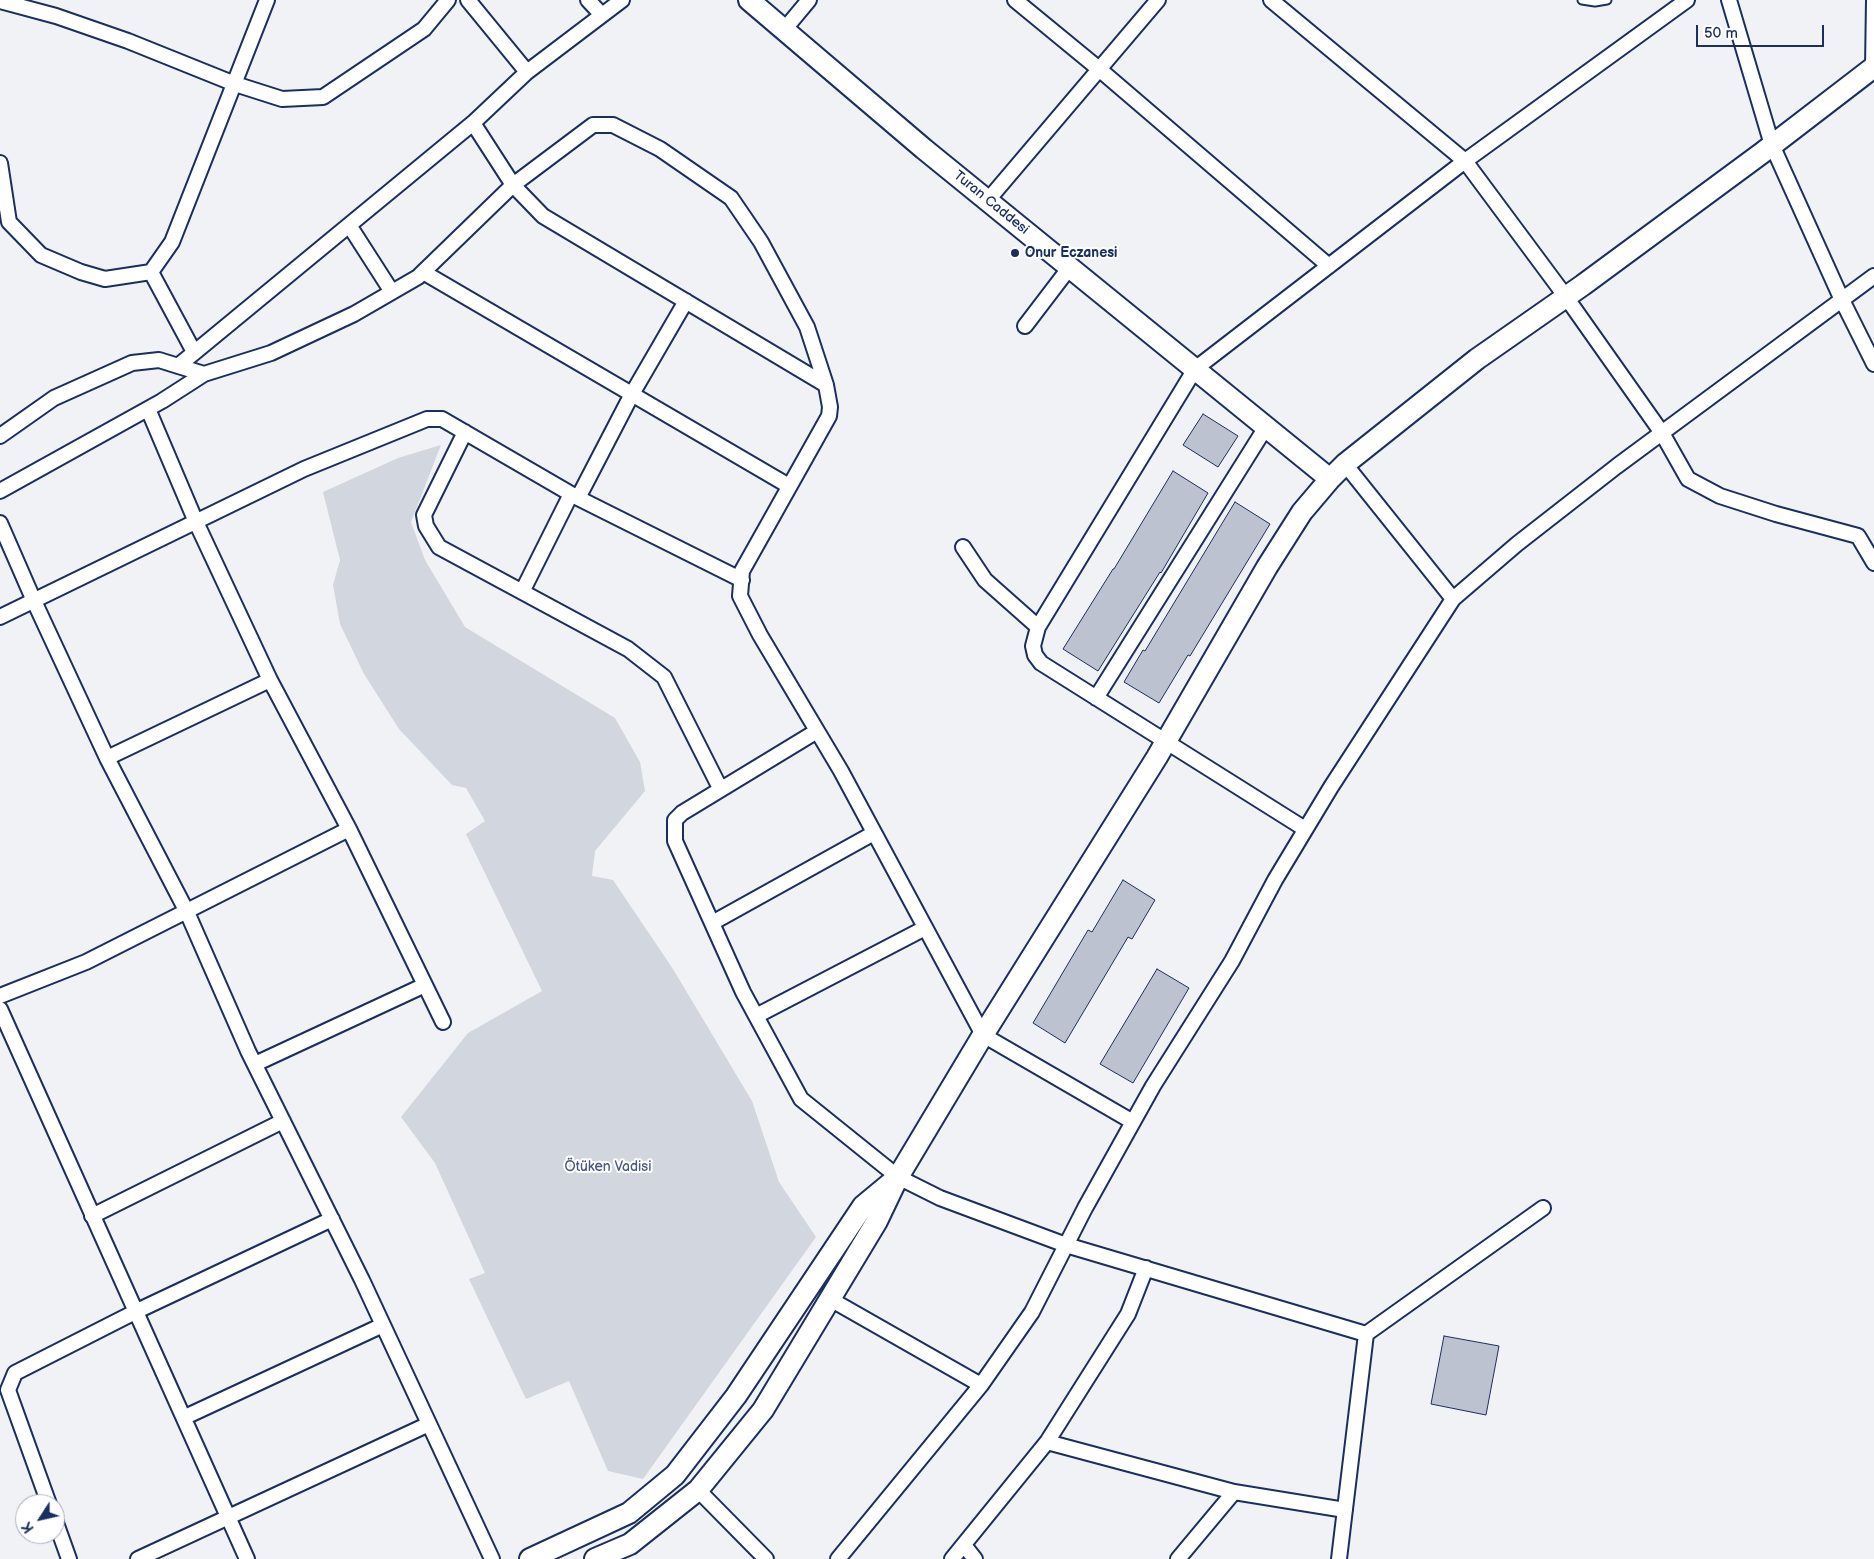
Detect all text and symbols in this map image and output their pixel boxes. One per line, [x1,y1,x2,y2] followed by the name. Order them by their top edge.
[1699,15,1826,47] scale bar
[1704,24,1738,43] text: 50 m
[950,168,1032,238] street label: Turan Caddesi
[1025,245,1118,261] place label: Onur Eczanesi
[1009,247,1021,259] marker: Onur Eczanesi
[565,1159,651,1175] park label: Ötüken Vadisi
[15,1494,65,1544] north arrow
[18,1519,38,1536] text: K

